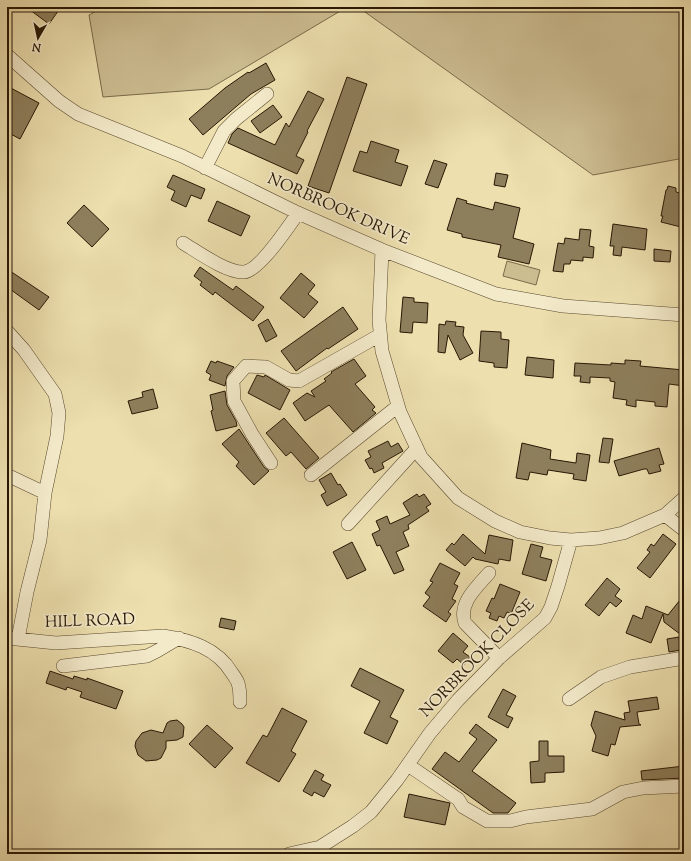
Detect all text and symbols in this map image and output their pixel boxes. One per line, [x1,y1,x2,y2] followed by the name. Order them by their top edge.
[18,18,58,58] north arrow
[31,38,43,56] text: N
[263,168,413,252] street label: NORBROOK DRIVE
[415,594,541,723] street label: NORBROOK CLOSE
[45,609,135,635] street label: HILL ROAD

